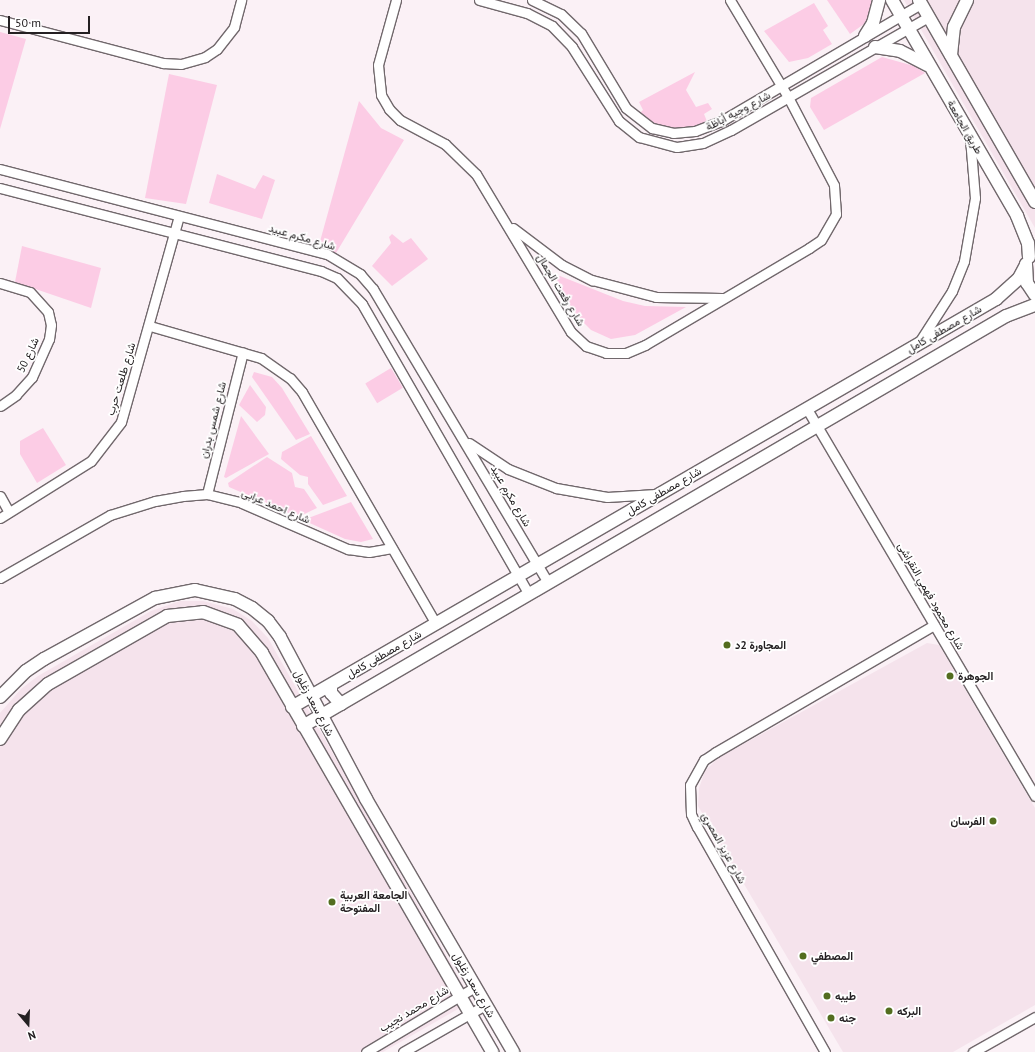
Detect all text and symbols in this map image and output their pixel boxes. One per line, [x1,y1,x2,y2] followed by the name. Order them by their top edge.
[10,8,92,34] scale bar
[15,15,41,30] text: 50 m
[703,88,773,134] street label: شارع وجيه أباظة
[944,98,986,156] street label: طريق الجامعة
[267,221,337,253] street label: شارع مكرم عبيد
[534,251,588,329] street label: شارع رفعت الجمال
[904,302,984,356] street label: شارع مصطفى كامل
[14,335,42,375] street label: شارع 50
[104,341,138,417] street label: شارع طلعت حرب
[197,380,229,460] street label: شارع شمس بدران
[488,463,534,529] street label: شارع مكرم عبيد
[624,464,704,518] street label: شارع مصطفى كامل
[240,486,312,526] street label: شارع احمد عرابى
[895,540,967,652] street label: شارع محمود فهمي النقراشى
[344,627,424,681] street label: شارع مصطفى كامل
[735,638,786,652] place label: المجاورة 2د
[722,640,732,650] marker: المجاورة 2د
[291,668,337,738] street label: شارع سعد زغلول
[958,669,993,683] place label: الجوهرة
[945,671,955,681] marker: الجوهرة
[699,810,749,886] street label: شارع عزيز المصري
[950,814,985,828] place label: الفرسان
[988,816,998,826] marker: الفرسان
[340,889,407,915] place label: الجامعة العربية المفتوحة
[327,897,337,907] marker: الجامعة العربية المفتوحة
[811,949,853,963] place label: المصطفي
[450,950,498,1020] street label: شارع سعد زغلول
[798,951,808,961] marker: المصطفي
[377,983,451,1035] street label: شارع محمد نجيب
[835,989,856,1003] place label: طيبه
[822,991,832,1001] marker: طيبه
[8,1004,48,1044] north arrow
[897,1004,921,1018] place label: البركه
[884,1006,894,1016] marker: البركه
[839,1011,856,1025] place label: جنه
[826,1013,836,1023] marker: جنه
[26,1028,38,1043] text: N

